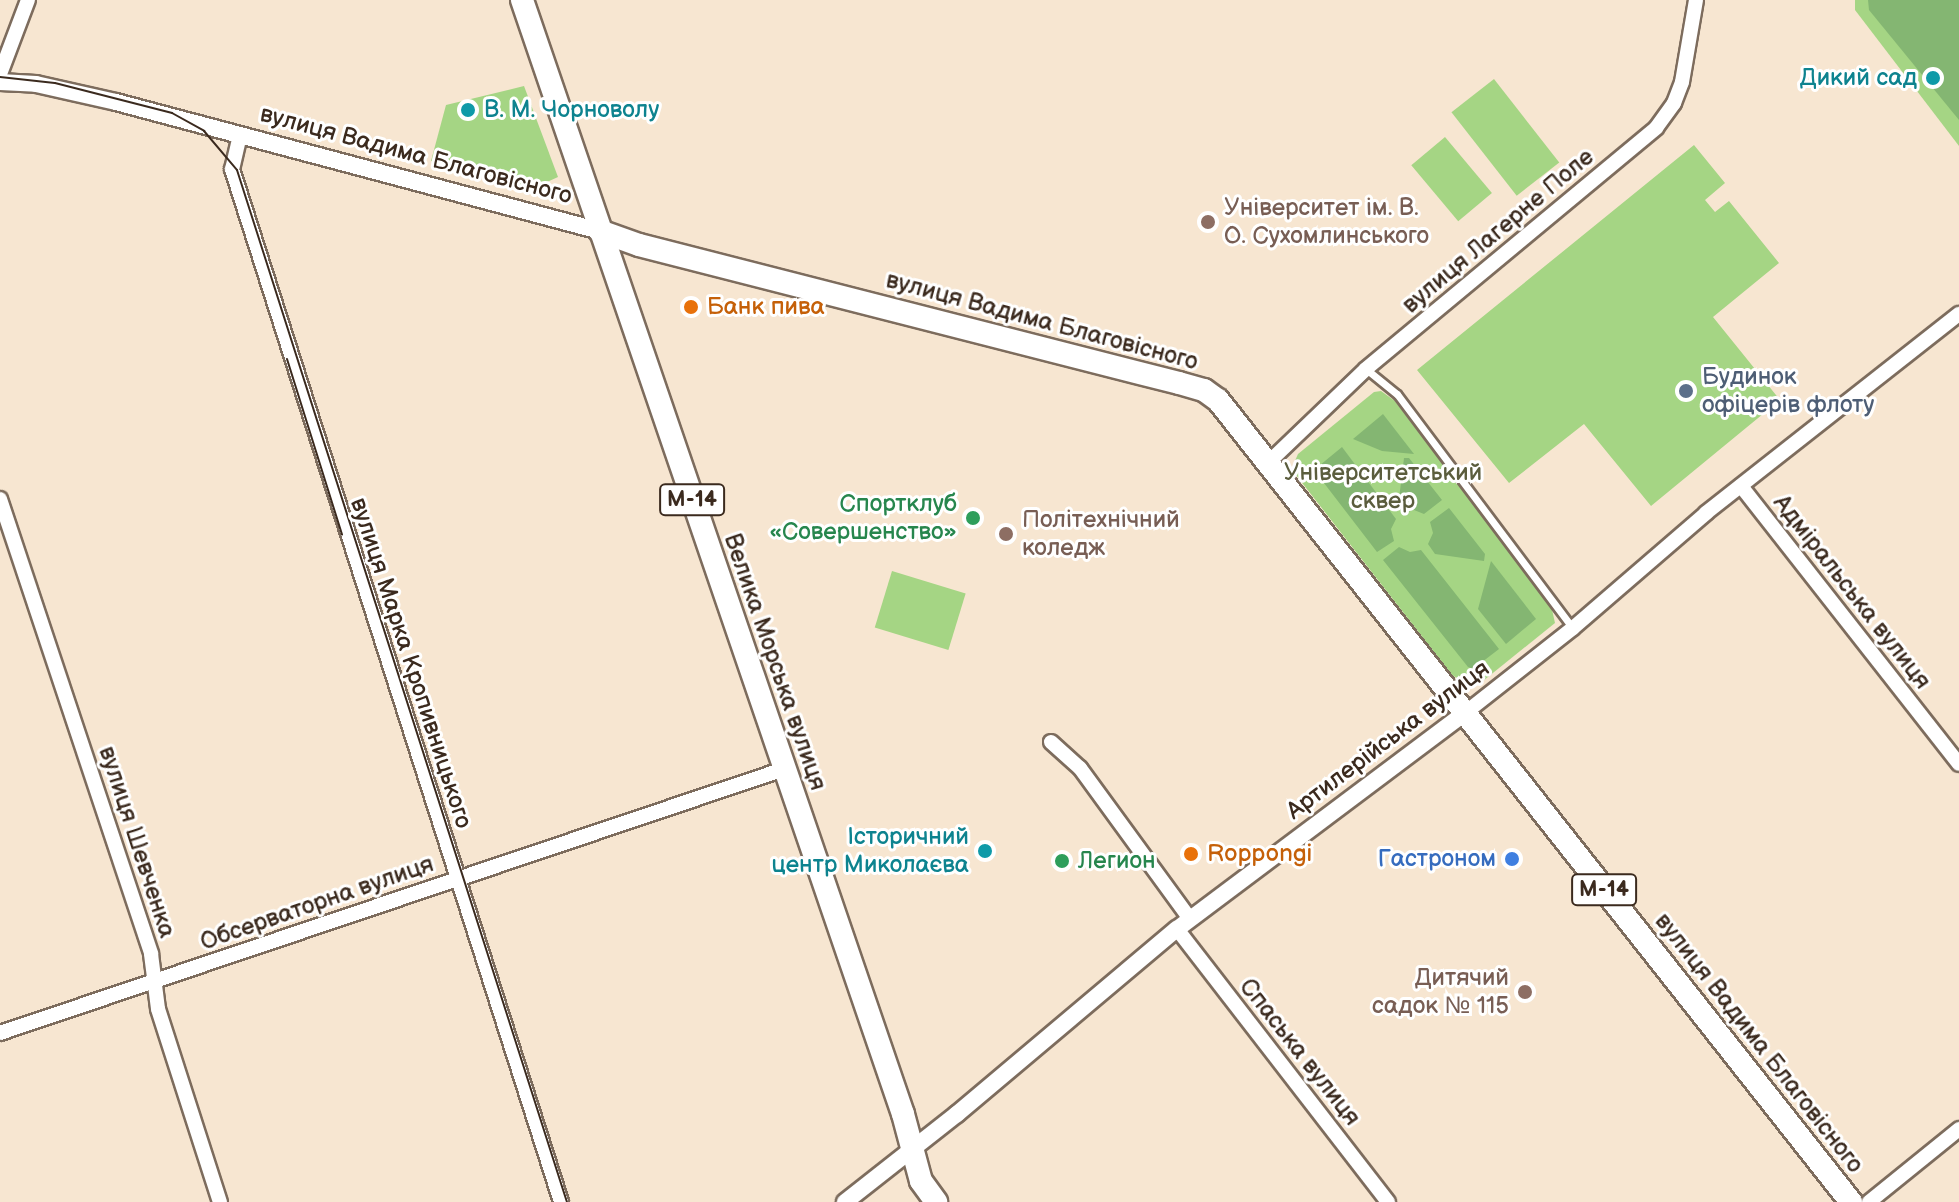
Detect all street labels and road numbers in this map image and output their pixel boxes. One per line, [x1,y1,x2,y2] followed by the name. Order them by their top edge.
[257,99,575,211] street label: вулиця Вадима Благовісного
[1396,143,1600,319] street label: вулиця Лагерне Поле
[883,265,1201,377] street label: вулиця Вадима Благовісного
[658,482,726,518] road number: М-14
[1767,489,1937,695] street label: Адміральська вулиця
[344,494,478,832] street label: вулиця Марка Кропивницького
[718,530,832,794] street label: Велика Морська вулиця
[1281,654,1495,826] street label: Артилерійська вулиця
[92,743,182,941] street label: вулиця Шевченка
[197,850,437,956] street label: Обсерваторна вулиця
[1570,872,1638,908] road number: М-14
[1649,907,1869,1179] street label: вулиця Вадима Благовісного
[1234,973,1366,1131] street label: Спаська вулиця

